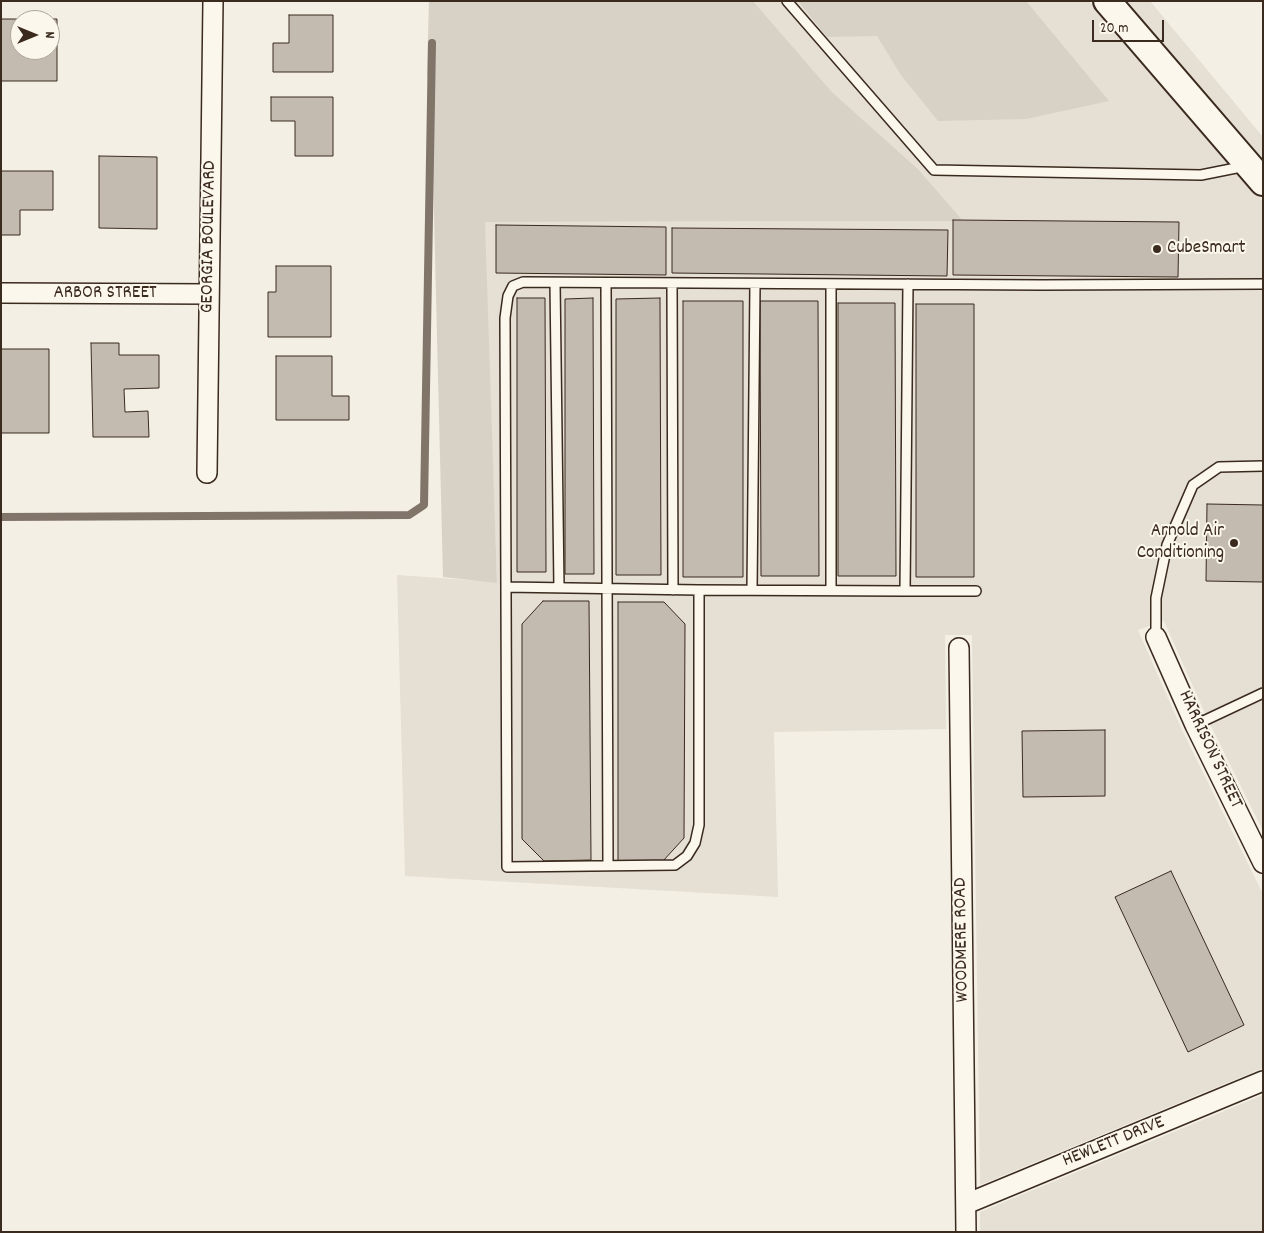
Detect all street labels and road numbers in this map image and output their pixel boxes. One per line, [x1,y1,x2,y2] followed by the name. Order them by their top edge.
[197,160,223,314] street label: GEORGIA BOULEVARD
[53,283,157,305] street label: ARBOR STREET
[1172,687,1246,813] street label: HARRISON STREET
[951,877,975,1003] street label: WOODMERE ROAD
[1060,1112,1168,1174] street label: HEWLETT DRIVE

